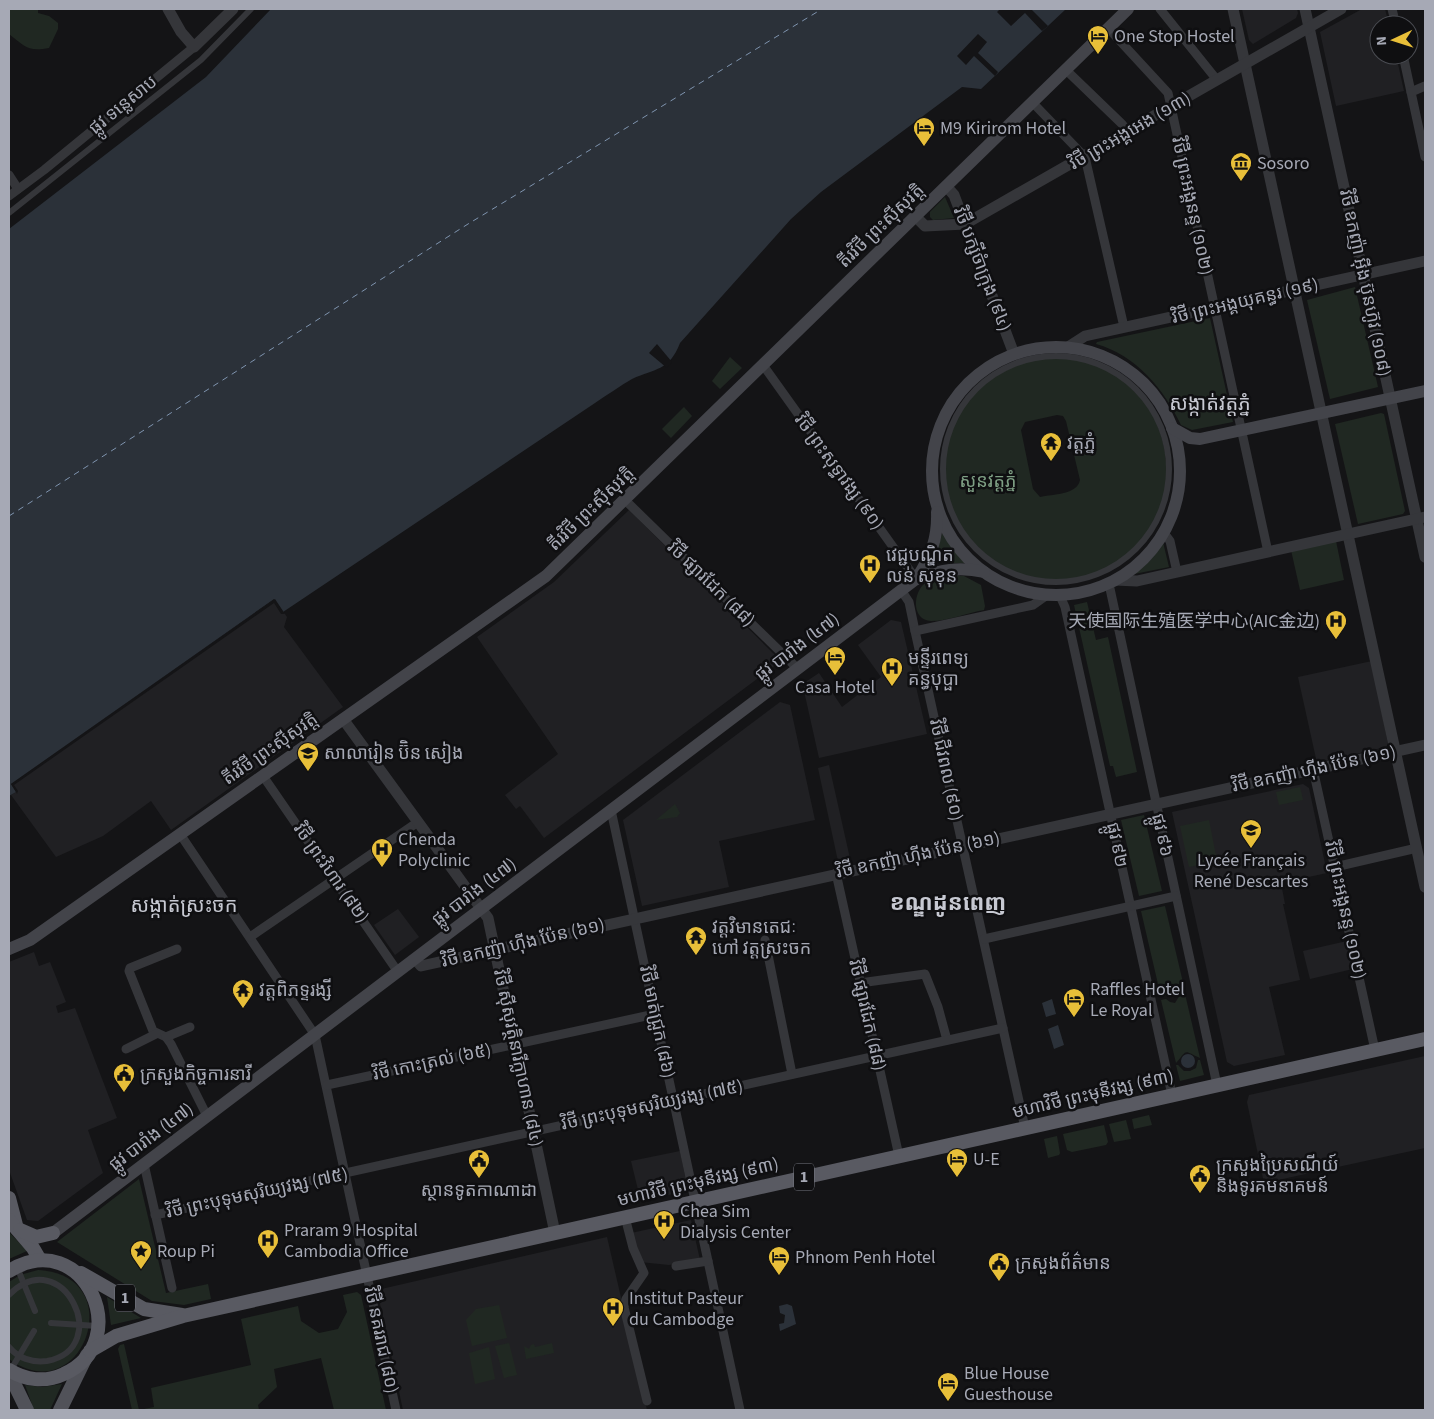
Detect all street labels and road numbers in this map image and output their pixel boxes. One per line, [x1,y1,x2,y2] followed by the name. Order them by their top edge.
[83,70,165,143] street label: ផ្លូវ ទន្លេសាប
[1064,86,1195,176] street label: វិថី ព្រះអង្គអេង (១៣)
[1165,133,1219,278] street label: វិថី ព្រះអង្គនន្ទ (១០២)
[832,178,930,274] street label: តីរវិថី ព្រះស៊ីសុវត្តិ
[1333,186,1397,379] street label: វិថី ឧកញ៉ា អ៊ីង ប៊ុនហ៊ូវ (១០៨)
[946,202,1017,335] street label: វិថី បក្សីចំាក្រុង (៩៤)
[1168,272,1321,330] street label: វិថី ព្រះអង្គយុគន្ធរ (១៩)
[788,408,890,535] street label: វិថី ព្រះសុទ្ធាវង្ស (៩០)
[542,461,640,557] street label: តីរវិថី ព្រះស៊ីសុវត្តិ
[661,535,760,632] street label: វិថី ផ្សារដែក (៨៨)
[750,607,846,690] street label: ផ្លូវ បារាំង (៤៧)
[217,707,323,791] street label: តីរវិថី ព្រះស៊ីសុវត្តិ
[923,716,969,823] street label: វិថី ជីវពល (៩០)
[1229,739,1398,799] street label: វិថី ឧកញ៉ា ហ៊ីង ប៉ែន (៦១)
[1142,811,1179,860] street label: ផ្លូវ ៩៦
[287,817,375,928] street label: វិថី ព្រះវិហារ (៨២)
[1097,820,1134,871] street label: ផ្លូវ ៩២
[833,825,1002,885] street label: វិថី ឧកញ៉ា ហ៊ីង ប៉ែន (៦១)
[1318,837,1372,982] street label: វិថី ព្រះអង្គនន្ទ (១០២)
[427,852,523,935] street label: ផ្លូវ បារាំង (៤៧)
[438,912,607,974] street label: វិថី ឧកញ៉ា ហ៊ីង ប៉ែន (៦១)
[842,956,892,1073] street label: វិថី ផ្សារដែក (៨៨)
[633,963,681,1081] street label: វិថី មាត់ជ្រូក (៨៦)
[487,966,549,1149] street label: វិថី ស៊ីសុវត្ថិនារីក្លាហាន (៨៤)
[370,1037,493,1087] street label: វិថី កោះត្រល់ (៦៥)
[1010,1063,1176,1125] street label: មហាវិថី ព្រះមុនីវង្ស (៩៣)
[558,1074,745,1137] street label: វិថី ព្រះបុទុមសុរិយ្យវង្ស (៧៥)
[104,1097,200,1180] street label: ផ្លូវ បារាំង (៤៧)
[615,1151,781,1213] street label: មហាវិថី ព្រះមុនីវង្ស (៩៣)
[163,1162,350,1225] street label: វិថី ព្រះបុទុមសុរិយ្យវង្ស (៧៥)
[794,1164,814,1190] road number: 1
[357,1283,405,1396] street label: វិថី នគររាជ (៨០)
[115,1285,135,1312] road number: 1

